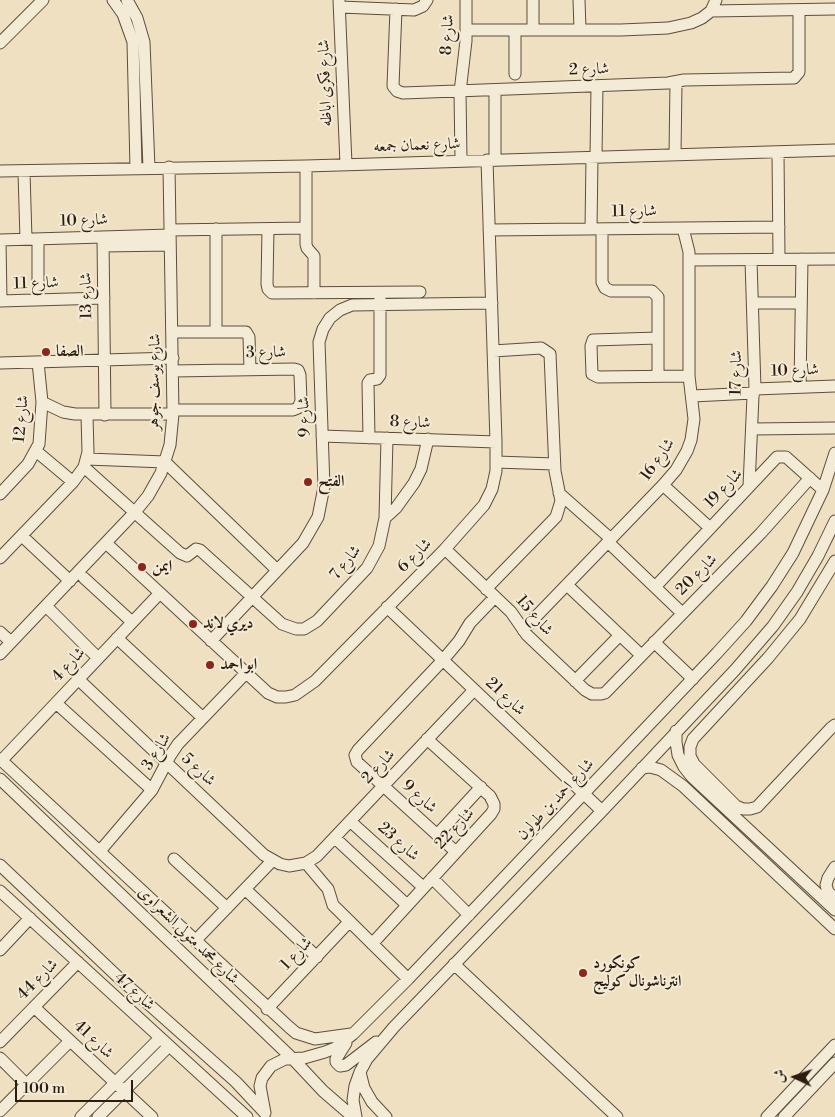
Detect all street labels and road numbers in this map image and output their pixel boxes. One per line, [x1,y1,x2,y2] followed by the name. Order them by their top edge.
[437,14,459,56] street label: شارع 8
[315,39,337,127] street label: شارع فكرى اباظه
[569,60,609,80] street label: شارع 2
[373,135,461,157] street label: شارع نعمان جمعه
[611,202,657,222] street label: شارع 11
[60,211,108,231] street label: شارع 10
[77,272,97,320] street label: شارع 13
[13,274,59,294] street label: شارع 11
[145,333,165,431] street label: شارع يوسف جوهر
[246,343,286,363] street label: شارع 3
[727,350,747,396] street label: شارع 17
[771,361,819,381] street label: شارع 10
[10,395,34,443] street label: شارع 12
[295,396,315,438] street label: شارع 9
[389,413,431,433] street label: شارع 8
[637,435,679,485] street label: شارع 16
[701,465,747,513] street label: شارع 19
[394,535,436,577] street label: شارع 6
[326,542,366,584] street label: شارع 7
[672,550,722,600] street label: شارع 20
[511,592,557,640] street label: شارع 15
[48,644,90,686] street label: شارع 4
[481,674,529,720] street label: شارع 21
[138,730,176,774] street label: شارع 3
[358,746,400,788] street label: شارع 2
[177,749,219,791] street label: شارع 5
[513,755,599,845] street label: شارع احمد بن طولون
[397,776,441,818] street label: شارع 9
[431,804,479,854] street label: شارع 22
[373,818,423,866] street label: شارع 23
[134,883,242,989] street label: شارع محمد متولي الشعراوى
[277,934,317,974] street label: شارع 1
[13,955,63,1005] street label: شارع 44
[110,969,158,1015] street label: شارع 47
[69,1017,117,1063] street label: شارع 41

